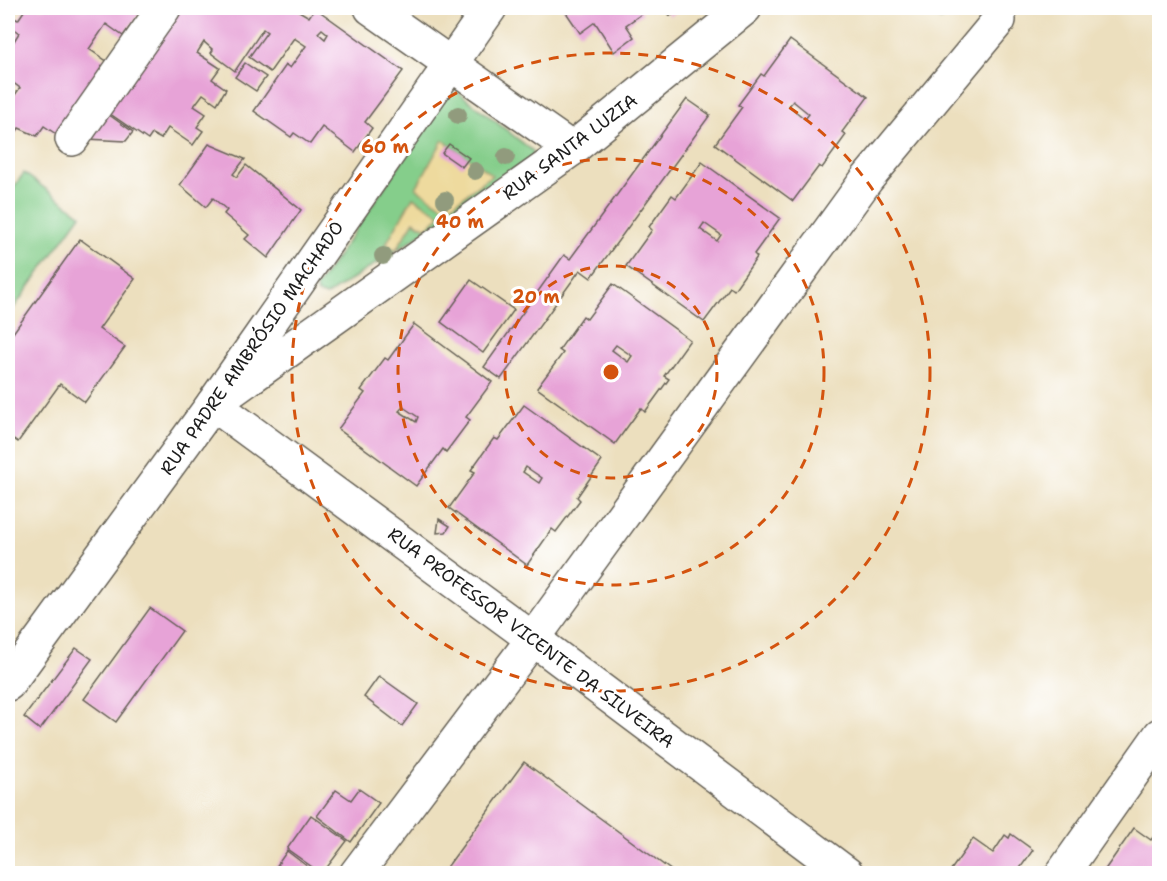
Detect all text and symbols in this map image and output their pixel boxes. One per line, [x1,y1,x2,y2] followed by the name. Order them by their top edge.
[498,88,642,206] street label: RUA SANTA LUZIA
[361,135,409,159] text: 60 m
[436,210,484,234] text: 40 m
[155,216,349,480] street label: RUA PADRE AMBRÓSIO MACHADO
[512,285,560,309] text: 20 m
[601,362,621,382] centre of rings
[383,522,679,754] street label: RUA PROFESSOR VICENTE DA SILVEIRA

